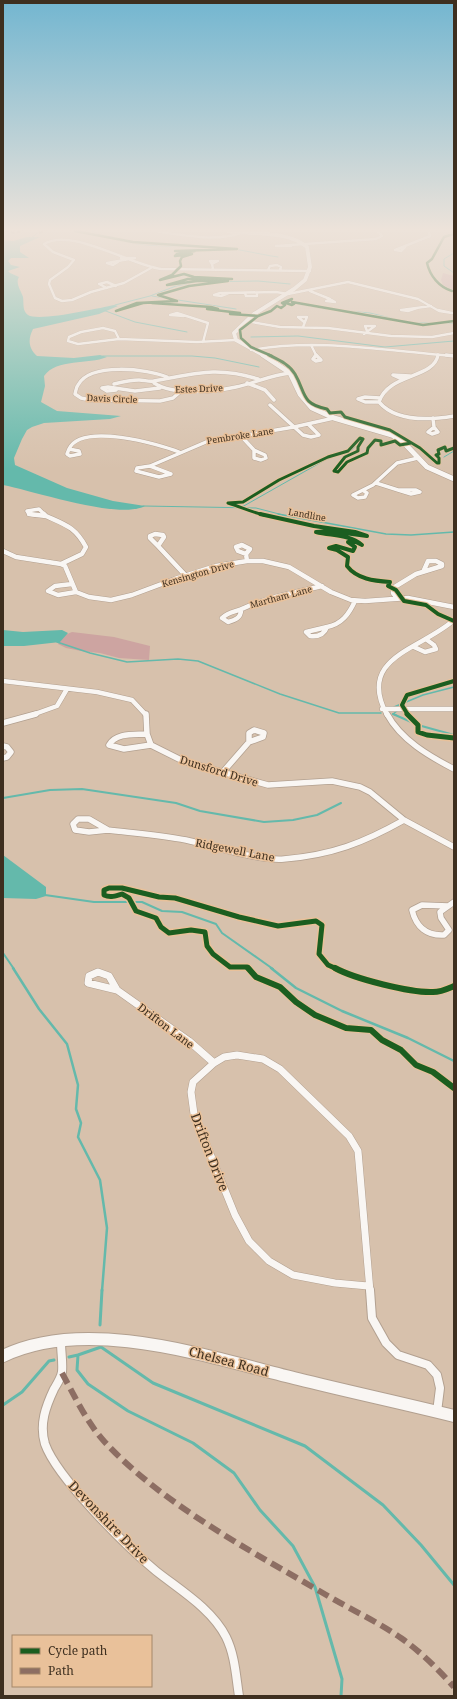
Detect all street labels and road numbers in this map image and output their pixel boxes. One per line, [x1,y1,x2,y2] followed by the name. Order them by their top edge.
[175,381,223,396] street label: Estes Drive
[86,391,138,406] street label: Davis Circle
[206,424,274,447] street label: Pembroke Lane
[287,505,327,524] street label: Landline
[160,557,236,590] street label: Kensington Drive
[248,582,314,611] street label: Martham Lane
[178,751,260,790] street label: Dunsford Drive
[194,834,276,865] street label: Ridgewell Lane
[135,999,198,1052] street label: Drifton Lane
[187,1110,233,1194] street label: Drifton Drive
[187,1342,271,1380] street label: Chelsea Road
[65,1477,153,1567] street label: Devonshire Drive

